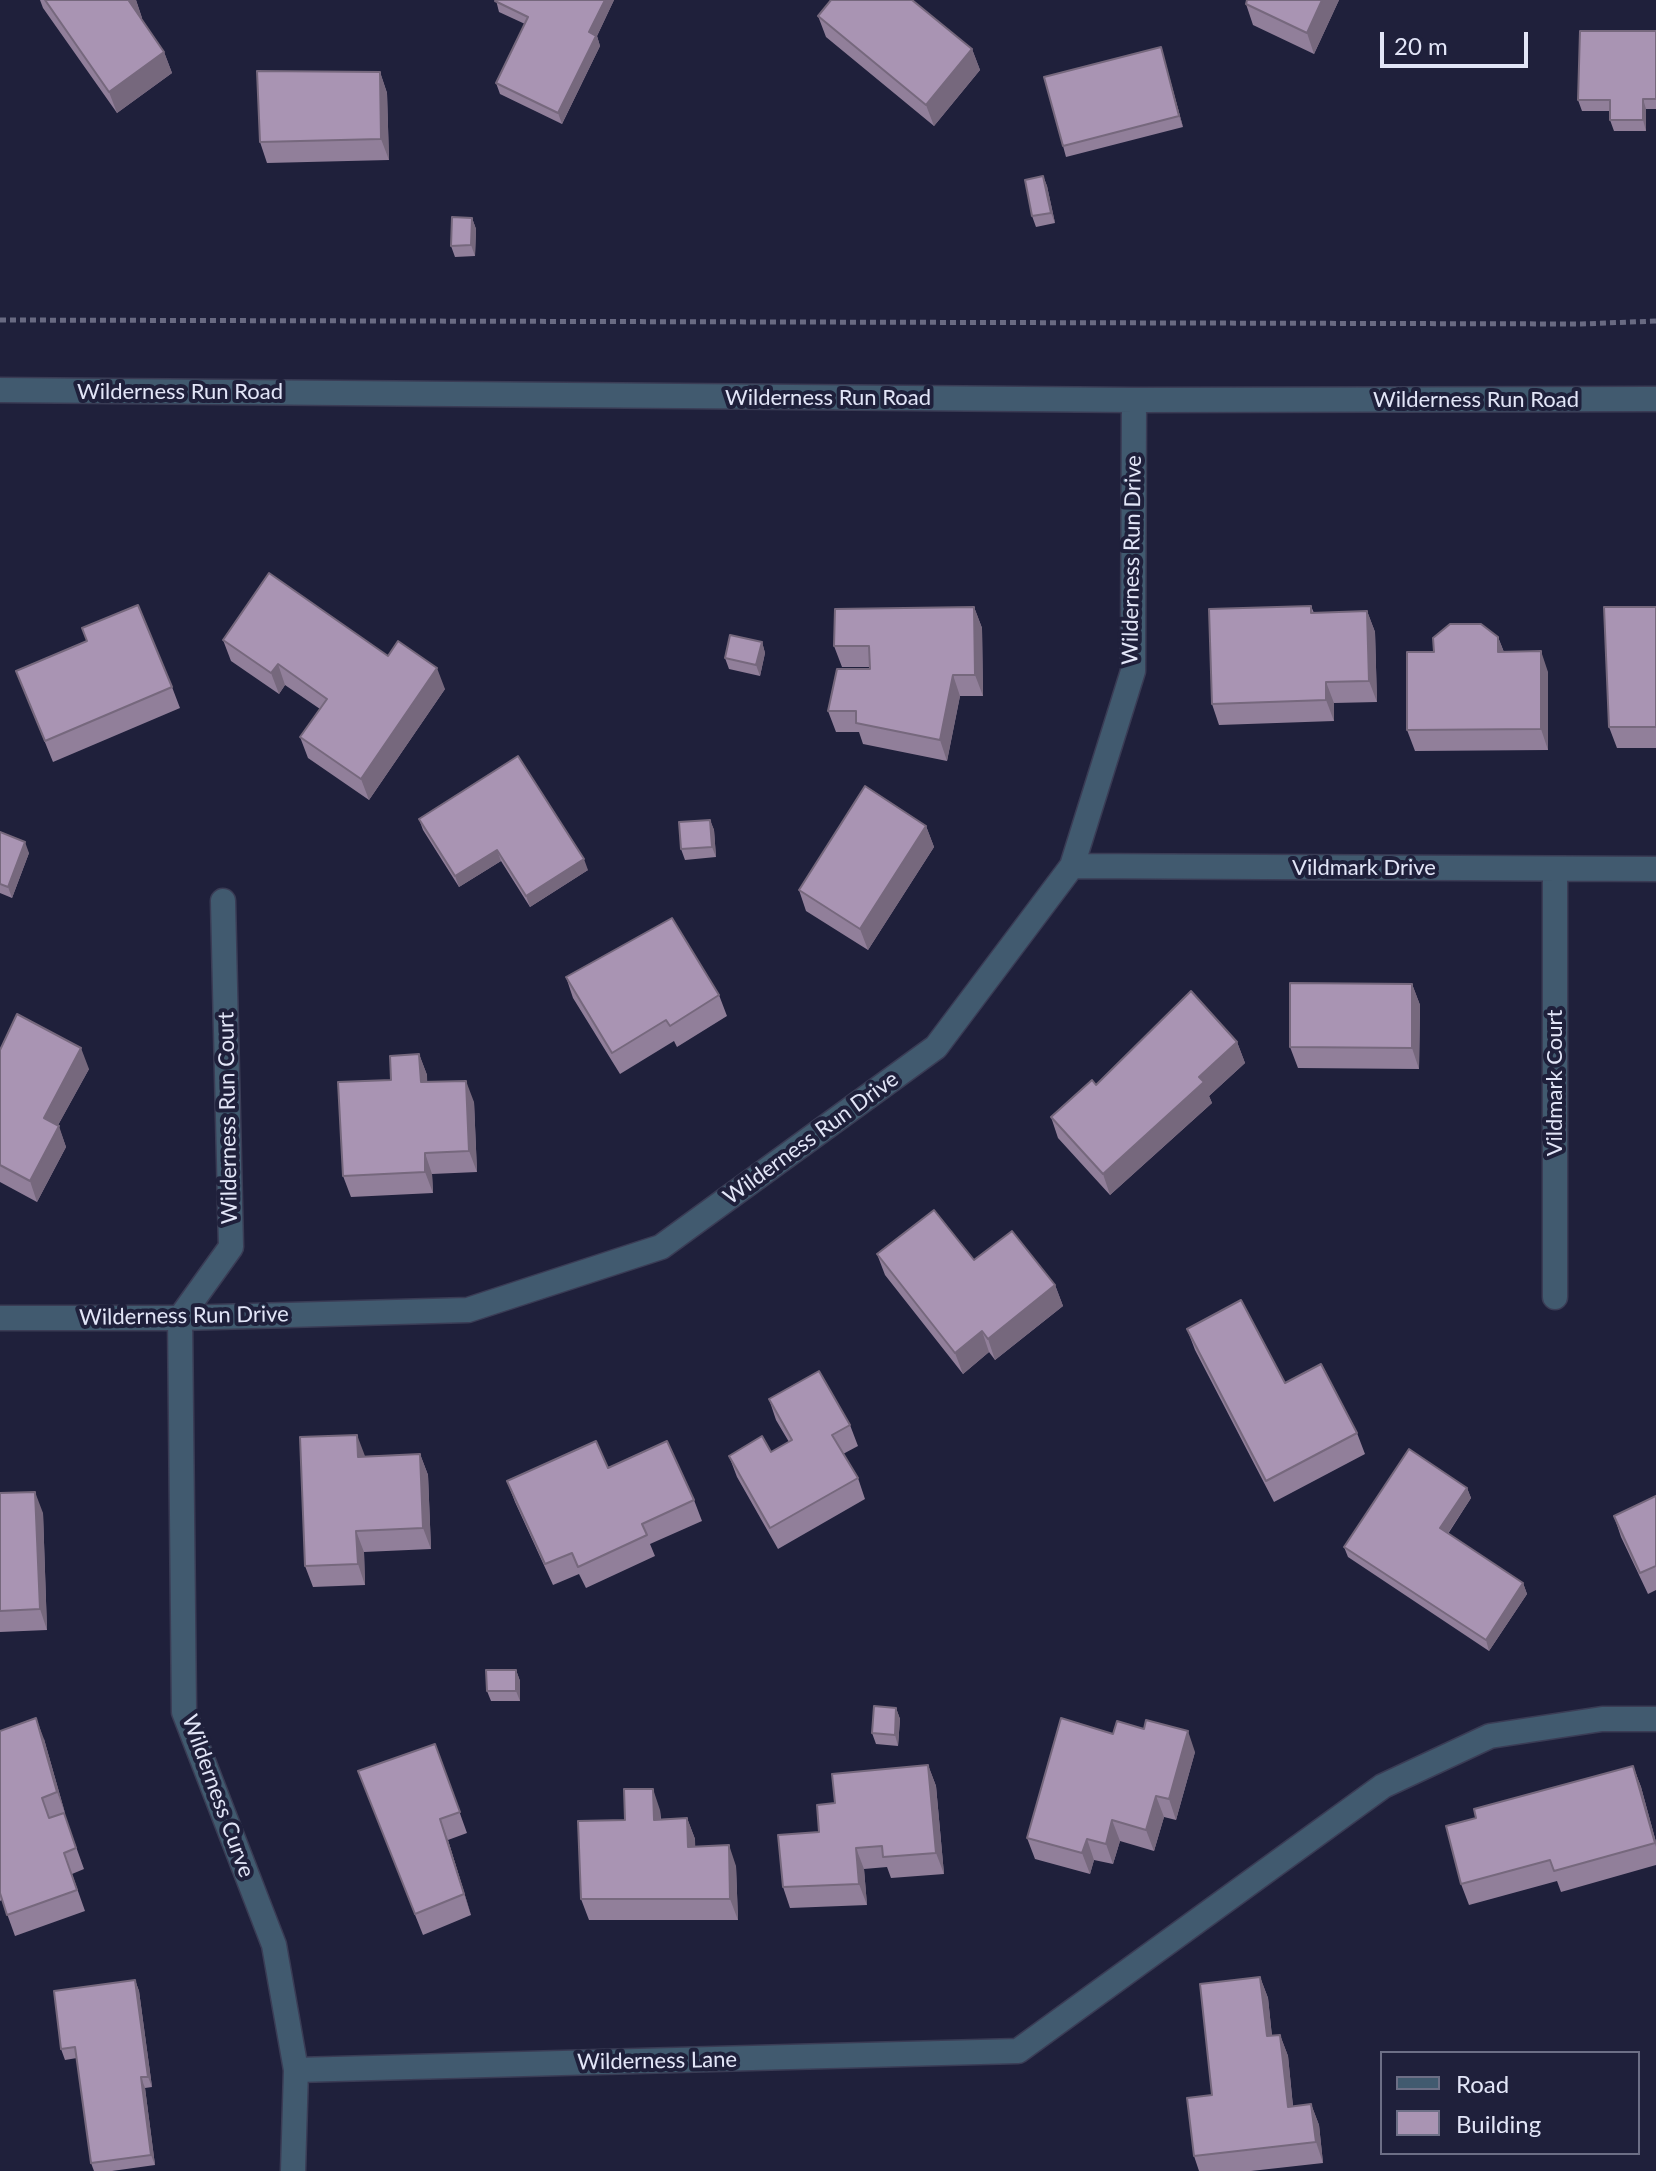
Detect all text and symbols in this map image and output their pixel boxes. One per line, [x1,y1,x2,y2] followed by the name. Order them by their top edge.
[1384,16,1532,66] scale bar
[1394,31,1448,60] text: 20 m
[77,379,283,405] street label: Wilderness Run Road
[725,385,931,411] street label: Wilderness Run Road
[1373,387,1579,413] street label: Wilderness Run Road
[1117,455,1147,665] street label: Wilderness Run Drive
[1292,855,1436,881] street label: Vildmark Drive
[1542,1010,1568,1156] street label: Vildmark Court
[213,1012,243,1224] street label: Wilderness Run Court
[718,1066,904,1210] street label: Wilderness Run Drive
[79,1301,289,1331] street label: Wilderness Run Drive
[176,1711,260,1881] street label: Wilderness Curve
[577,2046,737,2076] street label: Wilderness Lane
[1380,2051,1640,2155] legend
[1456,2069,1509,2098] text: Road
[1456,2109,1541,2138] text: Building

